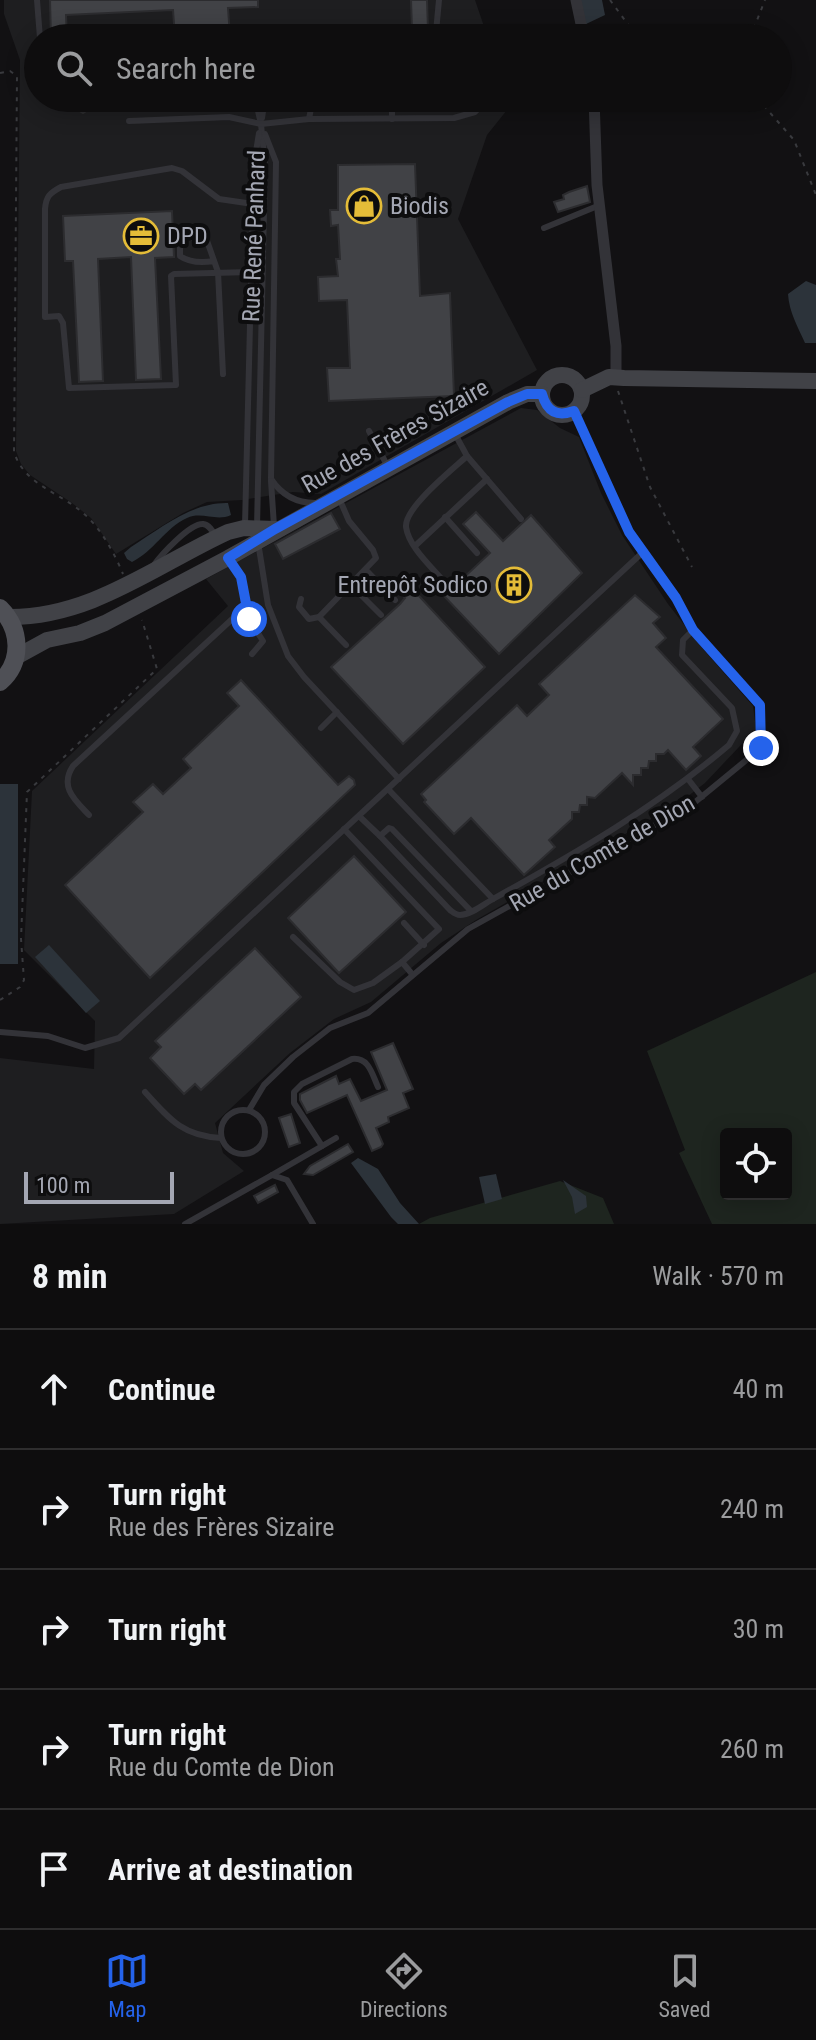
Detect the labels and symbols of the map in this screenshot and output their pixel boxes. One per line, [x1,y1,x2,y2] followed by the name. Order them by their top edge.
[237,150,271,322] street label: Rue René Panhard
[345,187,383,225] shop icon: Biodis
[390,192,449,220] place label: Biodis
[122,217,160,255] office icon: DPD
[167,222,208,250] place label: DPD
[297,373,493,499] street label: Rue des Frères Sizaire
[495,566,533,604] building icon: Entrepôt Sodico
[337,571,488,599] place label: Entrepôt Sodico
[231,601,267,637] route start
[743,730,779,766] route end
[504,789,700,917] street label: Rue du Comte de Dion
[24,1168,174,1204] scale bar

